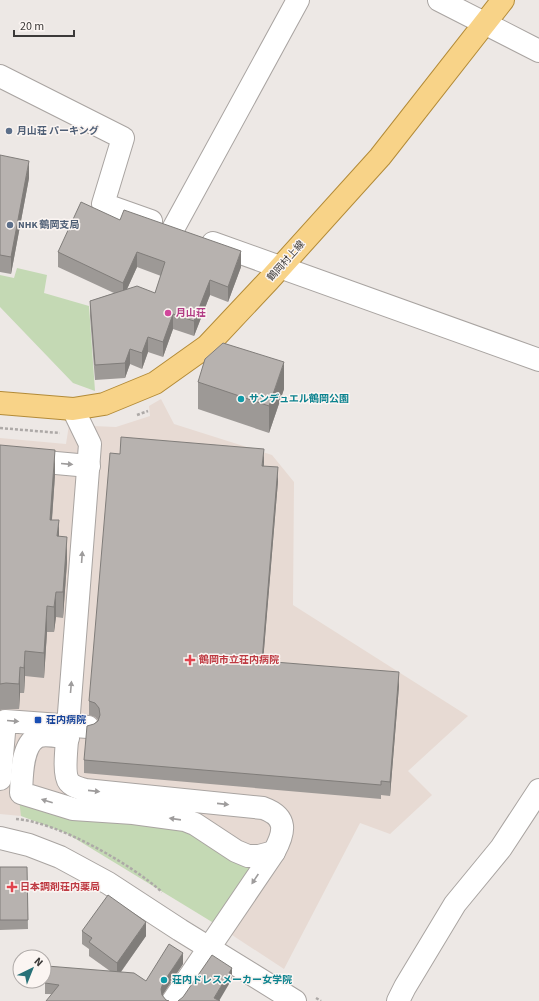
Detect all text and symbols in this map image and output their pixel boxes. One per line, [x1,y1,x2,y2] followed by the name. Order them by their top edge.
[14,12,74,38] scale bar
[20,18,44,35] text: 20 m
[17,124,99,138] place label: 月山荘 パーキング
[4,126,14,136] marker: 月山荘 パーキング
[18,218,80,232] place label: NHK 鶴岡支局
[5,220,15,230] marker: NHK 鶴岡支局
[264,238,308,284] street label: 鶴岡村上線
[176,306,206,320] place label: 月山荘
[163,308,173,318] marker: 月山荘
[249,392,349,406] place label: サンデュエル鶴岡公園
[236,394,246,404] marker: サンデュエル鶴岡公園
[61,460,73,467] one-way arrow
[78,551,85,564] one-way arrow
[198,653,279,667] place label: 鶴岡市立荘内病院
[184,654,196,666] marker: 鶴岡市立荘内病院
[68,681,75,693] one-way arrow
[46,713,86,727] place label: 荘内病院
[33,715,43,725] marker: 荘内病院
[7,718,19,725] one-way arrow
[88,787,100,794] one-way arrow
[41,798,53,804] one-way arrow
[217,800,229,807] one-way arrow
[169,816,181,822] one-way arrow
[251,874,259,885] one-way arrow
[20,880,100,894] place label: 日本調剤荘内薬局
[7,882,17,892] marker: 日本調剤荘内薬局
[12,949,52,989] north arrow
[31,954,46,970] text: N
[172,973,292,987] place label: 荘内ドレスメーカー女学院
[159,975,169,985] marker: 荘内ドレスメーカー女学院

